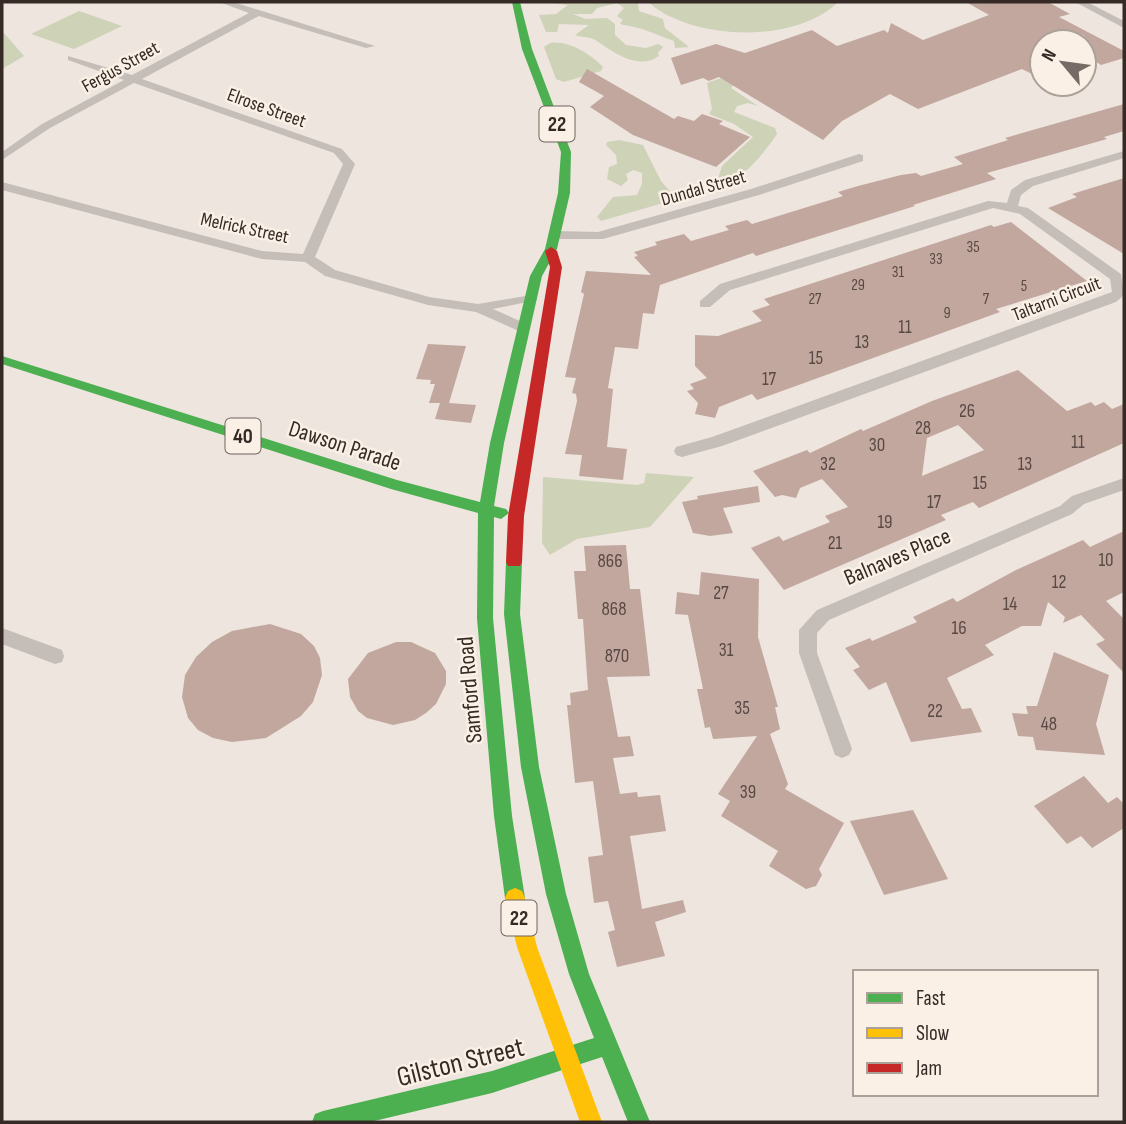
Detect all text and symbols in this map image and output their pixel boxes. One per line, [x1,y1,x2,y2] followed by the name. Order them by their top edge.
[1028,28,1098,98] north arrow
[78,37,164,98] street label: Fergus Street
[1037,45,1062,66] text: N
[224,84,309,133] street label: Elrose Street
[540,106,574,142] road number: 22
[658,165,749,212] street label: Dundal Street
[199,208,291,249] street label: Melrick Street
[966,238,980,257] house number: 35
[929,250,943,269] house number: 33
[892,263,905,282] house number: 31
[1009,272,1104,327] street label: Taltarni Circuit
[851,276,865,295] house number: 29
[1021,277,1027,296] house number: 5
[808,290,822,309] house number: 27
[983,290,990,309] house number: 7
[943,304,951,323] house number: 9
[898,316,912,339] house number: 11
[855,331,869,354] house number: 13
[809,347,823,370] house number: 15
[762,368,777,391] house number: 17
[959,400,975,423] house number: 26
[285,415,404,477] street label: Dawson Parade
[915,417,931,440] house number: 28
[226,418,260,453] road number: 40
[1071,431,1085,454] house number: 11
[869,434,885,457] house number: 30
[820,453,836,476] house number: 32
[1018,453,1032,476] house number: 13
[973,472,987,495] house number: 15
[927,491,942,514] house number: 17
[877,511,893,534] house number: 19
[840,522,955,592] street label: Balnaves Place
[828,532,843,555] house number: 21
[1098,549,1114,572] house number: 10
[598,550,622,573] house number: 866
[1052,571,1066,594] house number: 12
[713,582,729,605] house number: 27
[1003,593,1017,616] house number: 14
[602,598,626,621] house number: 868
[952,617,966,640] house number: 16
[451,635,489,744] street label: Samford Road
[719,639,734,662] house number: 31
[605,645,629,668] house number: 870
[734,697,750,720] house number: 35
[927,700,943,723] house number: 22
[1041,713,1057,736] house number: 48
[740,781,756,804] house number: 39
[502,900,536,936] road number: 22
[853,970,1098,1096] legend
[916,986,946,1011] text: Fast
[916,1021,950,1046] text: Slow
[393,1031,527,1094] street label: Gilston Street
[915,1056,942,1081] text: Jam

